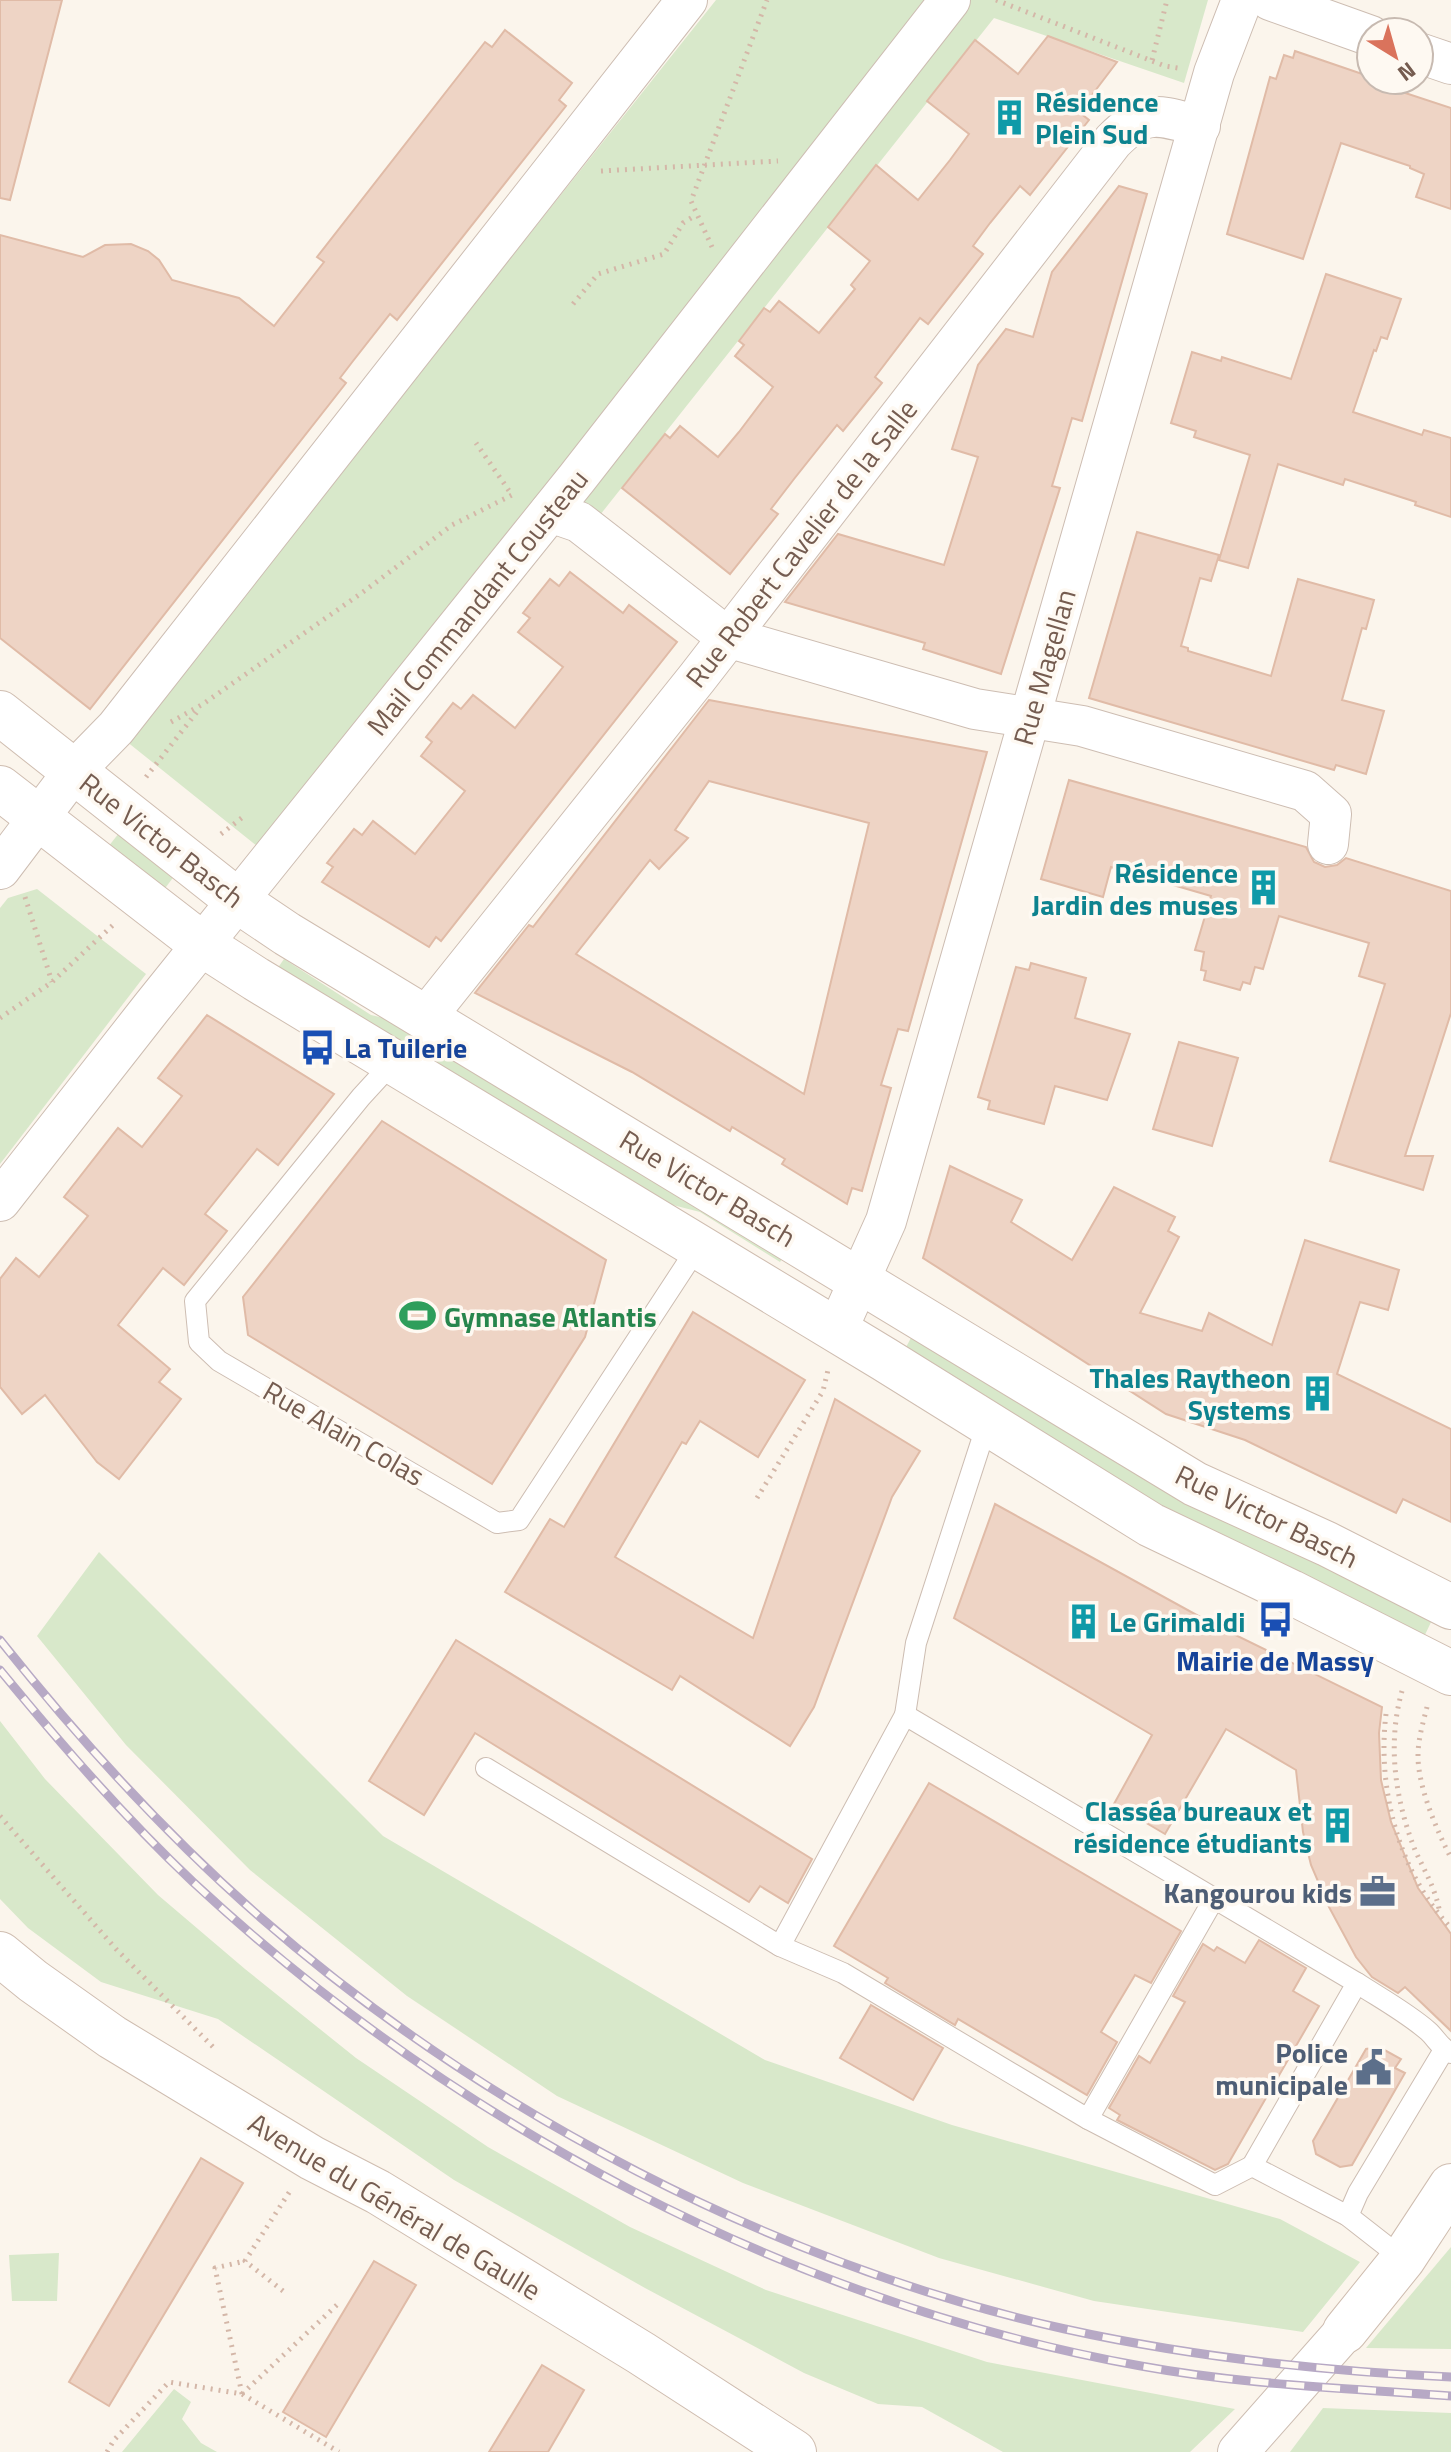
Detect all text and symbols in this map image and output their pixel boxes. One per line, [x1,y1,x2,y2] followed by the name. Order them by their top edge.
[1355,16,1435,96] north arrow
[1391,54,1423,90] text: N
[1035,80,1159,155] place label: Résidence Plein Sud
[990,98,1028,136] building icon: Résidence Plein Sud
[675,390,927,696] street label: Rue Robert Cavelier de la Salle
[356,459,598,745] street label: Mail Commandant Cousteau
[1001,584,1087,750] street label: Rue Magellan
[70,762,254,918] street label: Rue Victor Basch
[1032,851,1238,926] place label: Résidence Jardin des muses
[1245,869,1283,907] building icon: Résidence Jardin des muses
[344,1026,467,1069] place label: La Tuilerie
[299,1028,337,1066] bus stop icon: La Tuilerie
[612,1118,804,1258] street label: Rue Victor Basch
[444,1295,657,1338] place label: Gymnase Atlantis
[399,1297,437,1335] sports icon: Gymnase Atlantis
[1090,1356,1291,1431] place label: Thales Raytheon Systems
[255,1369,433,1497] street label: Rue Alain Colas
[1298,1374,1336,1412] building icon: Thales Raytheon Systems
[1168,1453,1366,1579] street label: Rue Victor Basch
[1109,1600,1245,1643] place label: Le Grimaldi
[1256,1601,1294,1639] bus stop icon: Mairie de Massy
[1064,1602,1102,1640] building icon: Le Grimaldi
[1176,1639,1374,1682] place label: Mairie de Massy
[1073,1789,1312,1864] place label: Classéa bureaux et résidence étudiants
[1319,1807,1357,1845] building icon: Classéa bureaux et résidence étudiants
[1163,1871,1352,1914] place label: Kangourou kids
[1359,1873,1397,1911] office icon: Kangourou kids
[1215,2031,1348,2106] place label: Police municipale
[1355,2049,1393,2087] public building icon: Police municipale
[240,2101,550,2311] street label: Avenue du Général de Gaulle

